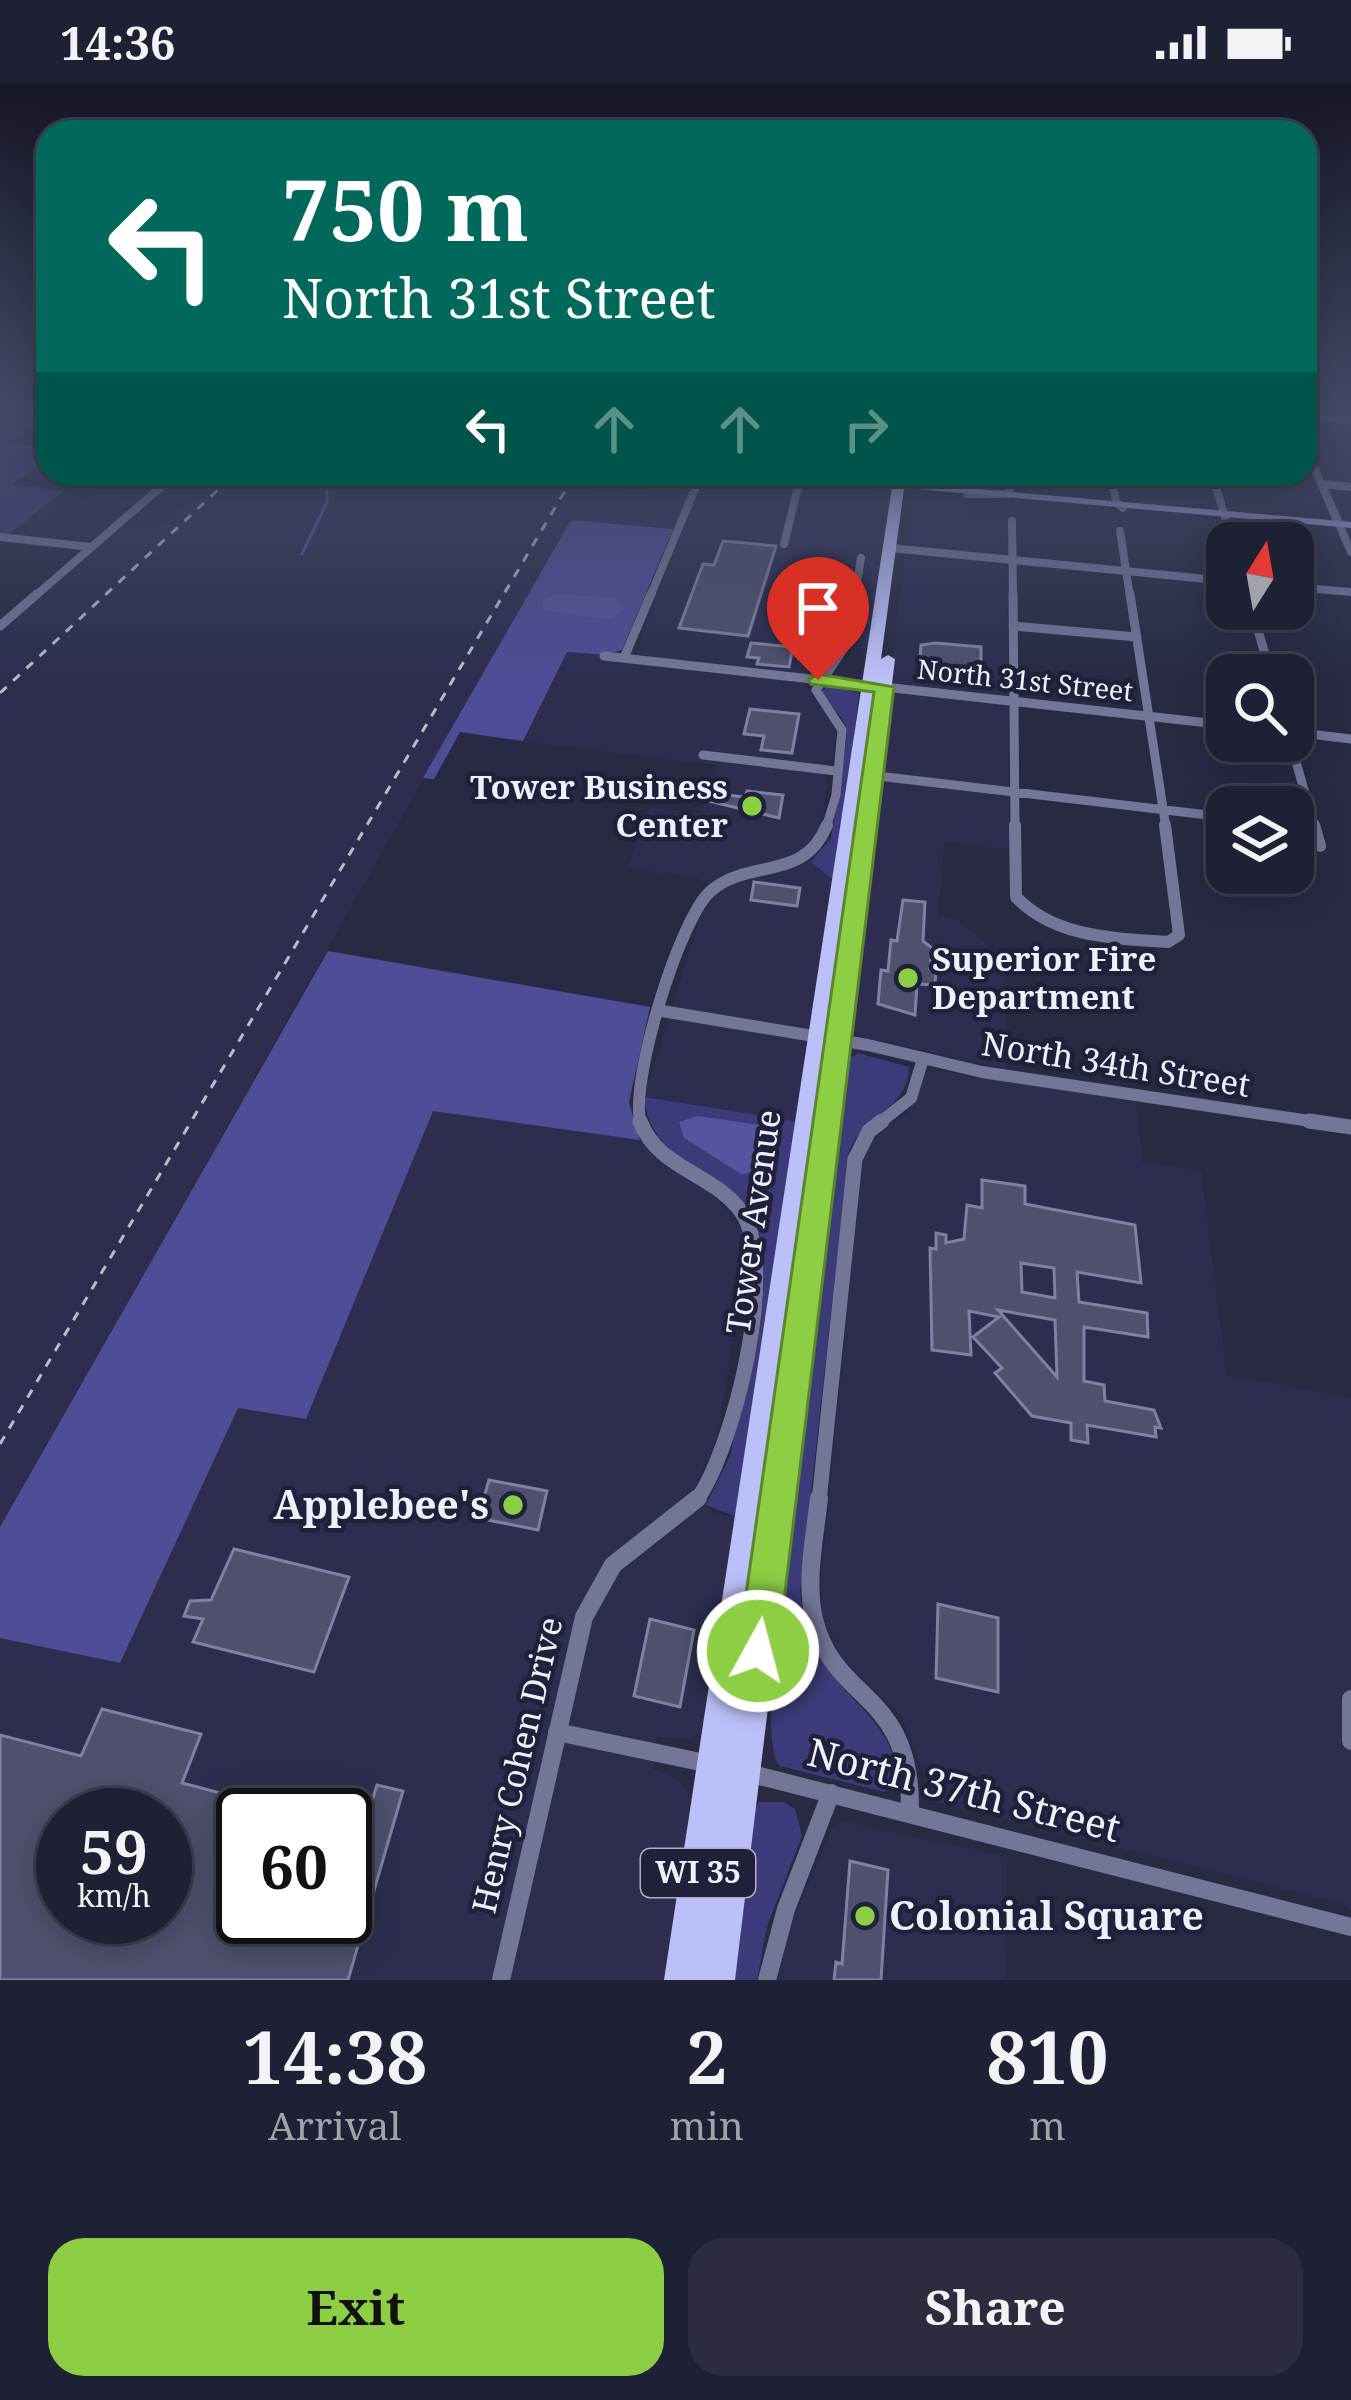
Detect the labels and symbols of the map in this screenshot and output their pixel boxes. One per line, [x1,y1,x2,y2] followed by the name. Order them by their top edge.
[1206,522,1314,630] north arrow
[767,557,869,680] pin
[915,650,1135,709] street label: North 31st Street
[470,764,728,847] place label: Tower Business Center
[739,793,765,819] marker: Tower Business Center
[932,936,1157,1019] place label: Superior Fire Department
[895,965,921,991] marker: Superior Fire Department
[979,1020,1253,1107] street label: North 34th Street
[715,1107,790,1337] street label: Tower Avenue
[273,1477,489,1530] place label: Applebee's
[500,1492,526,1518] marker: Applebee's
[695,1588,821,1714] position arrow
[461,1612,572,1917] street label: Henry Cohen Drive
[803,1724,1126,1853] street label: North 37th Street
[216,1788,372,1944] speed limit sign: 60
[641,1849,755,1897] road number: WI 35
[889,1888,1204,1941] place label: Colonial Square
[852,1903,878,1929] marker: Colonial Square

